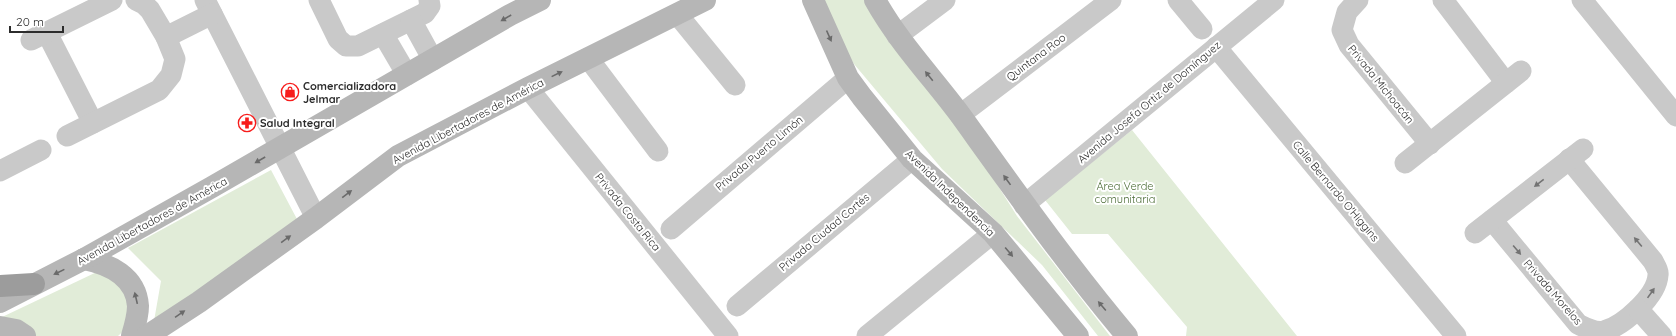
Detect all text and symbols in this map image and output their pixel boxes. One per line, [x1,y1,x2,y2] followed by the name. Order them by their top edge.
[10,8,63,34] scale bar
[16,14,44,29] text: 20 m
[500,14,511,21] one-way arrow
[826,30,832,41] one-way arrow
[1004,30,1069,84] street label: Quintana Roo
[1075,38,1223,166] street label: Avenida Josefa Ortiz de Domínguez
[1345,42,1417,126] street label: Privada Michoacán
[925,70,933,81] one-way arrow
[551,71,562,77] one-way arrow
[390,75,546,167] street label: Avenida Libertadores de América
[303,79,396,106] place label: Comercializadora Jelmar
[280,82,300,102] shop icon: Comercializadora Jelmar
[712,112,806,194] street label: Privada Puerto Limón
[237,113,257,133] pharmacy icon: Salud Integral
[260,116,335,130] place label: Salud Integral
[1290,138,1382,244] street label: Calle Bernardo O'Higgins
[902,147,998,239] street label: Avenida Independencia
[254,157,266,164] one-way arrow
[592,170,664,254] street label: Privada Costa Rica
[75,174,229,268] street label: Avenida Libertadores de América
[1003,175,1011,185] one-way arrow
[1095,179,1156,206] park label: Área Verde comunitaria
[1533,179,1544,188] one-way arrow
[342,190,353,198] one-way arrow
[776,190,872,274] street label: Privada Ciudad Cortés
[281,235,291,243] one-way arrow
[1633,237,1642,247] one-way arrow
[1512,245,1521,256] one-way arrow
[1004,247,1013,258] one-way arrow
[1521,256,1585,328] street label: Privada Morelos
[53,269,65,275] one-way arrow
[1647,288,1655,299] one-way arrow
[132,292,138,304] one-way arrow
[1097,301,1106,312] one-way arrow
[175,310,185,318] one-way arrow

